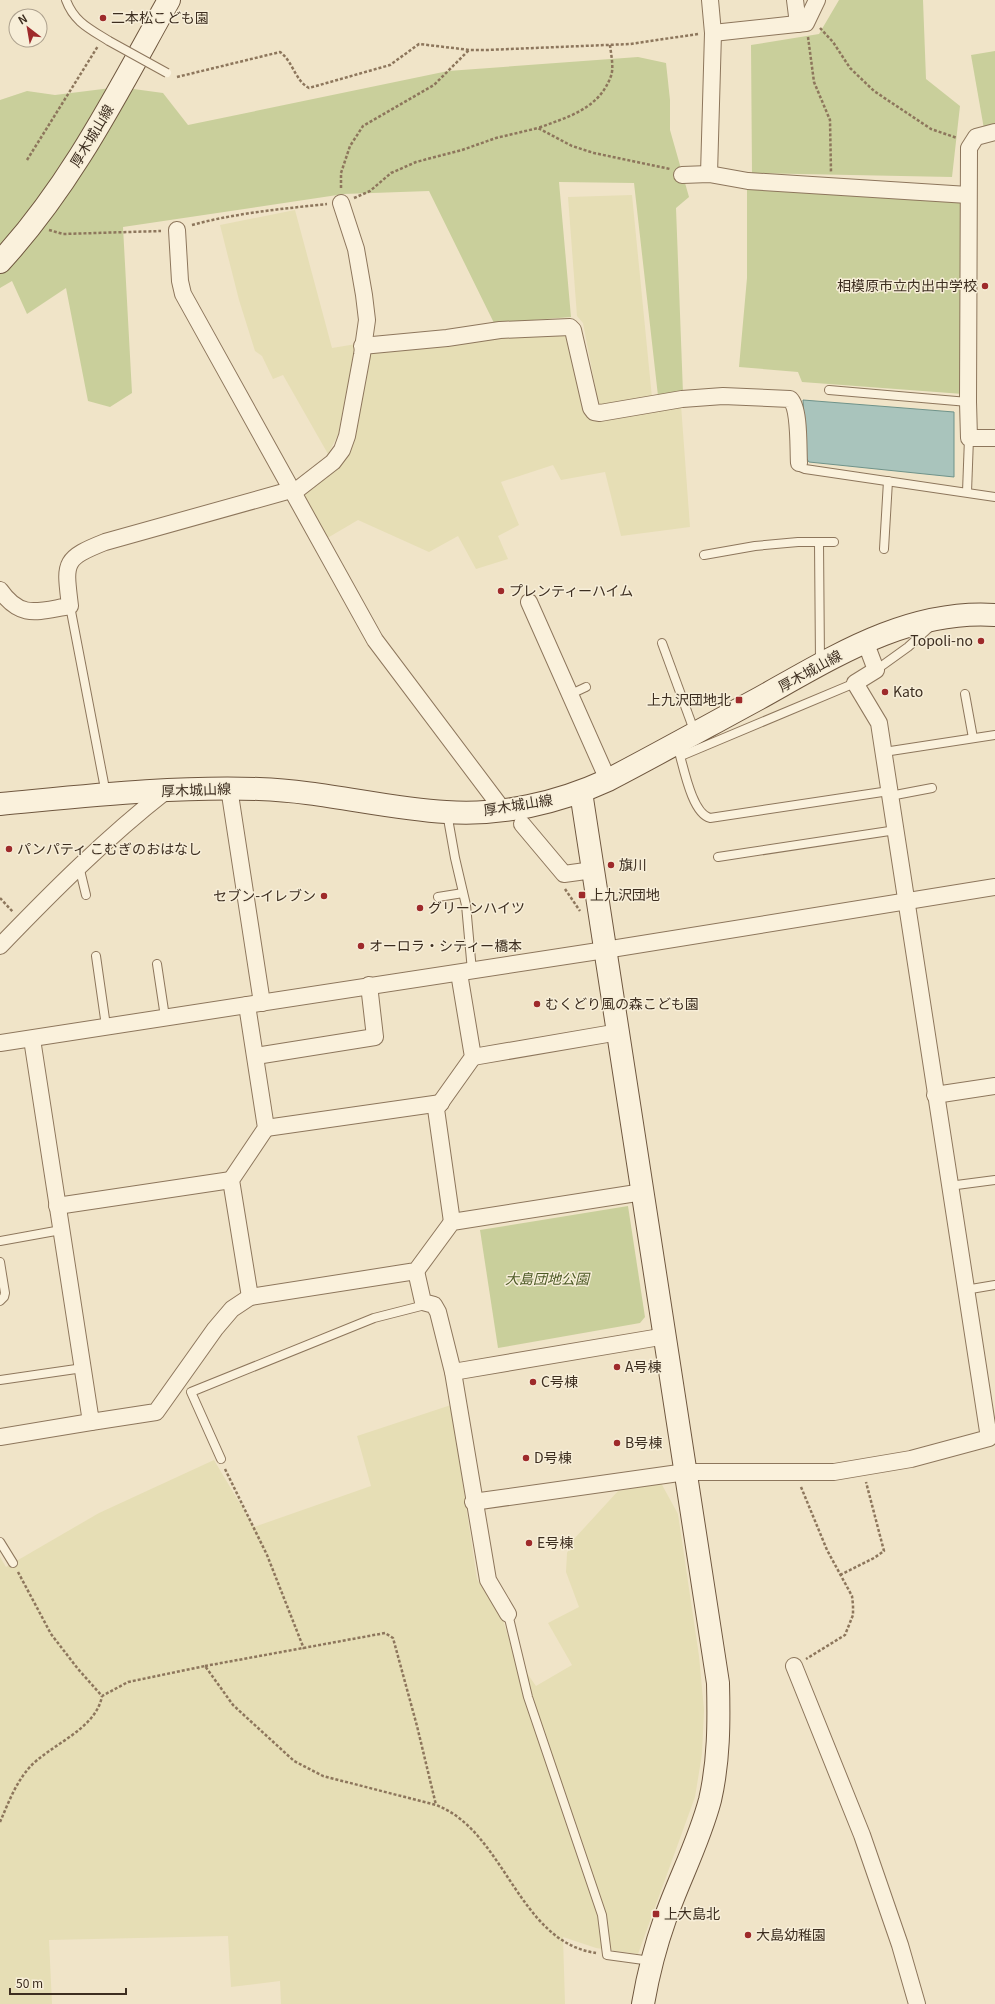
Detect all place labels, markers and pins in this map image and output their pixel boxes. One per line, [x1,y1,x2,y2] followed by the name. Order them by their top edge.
[111,7,209,27] place label: 二本松こども園
[98,13,108,23] marker: 二本松こども園
[837,275,977,295] place label: 相模原市立内出中学校
[980,281,990,291] marker: 相模原市立内出中学校
[509,580,633,600] place label: プレンティーハイム
[496,586,506,596] marker: プレンティーハイム
[910,630,973,650] place label: Topoli-no
[976,636,986,646] marker: Topoli-no
[893,681,923,701] place label: Kato
[880,687,890,697] marker: Kato
[647,689,731,709] place label: 上九沢団地北
[734,695,744,705] marker: 上九沢団地北
[17,838,202,858] place label: パンパティ こむぎのおはなし
[4,844,14,854] marker: パンパティ こむぎのおはなし
[619,854,647,874] place label: 旗川
[606,860,616,870] marker: 旗川
[590,884,660,904] place label: 上九沢団地
[213,885,316,905] place label: セブン-イレブン
[577,890,587,900] marker: 上九沢団地
[319,891,329,901] marker: セブン-イレブン
[428,897,525,917] place label: グリーンハイツ
[415,903,425,913] marker: グリーンハイツ
[369,935,522,955] place label: オーロラ・シティー橋本
[356,941,366,951] marker: オーロラ・シティー橋本
[545,993,699,1013] place label: むくどり風の森こども園
[532,999,542,1009] marker: むくどり風の森こども園
[625,1356,662,1376] place label: A号棟
[612,1362,622,1372] marker: A号棟
[541,1371,578,1391] place label: C号棟
[528,1377,538,1387] marker: C号棟
[625,1432,662,1452] place label: B号棟
[612,1438,622,1448] marker: B号棟
[534,1447,572,1467] place label: D号棟
[521,1453,531,1463] marker: D号棟
[537,1532,573,1552] place label: E号棟
[524,1538,534,1548] marker: E号棟
[664,1903,720,1923] place label: 上大島北
[651,1909,661,1919] marker: 上大島北
[756,1924,826,1944] place label: 大島幼稚園
[743,1930,753,1940] marker: 大島幼稚園

